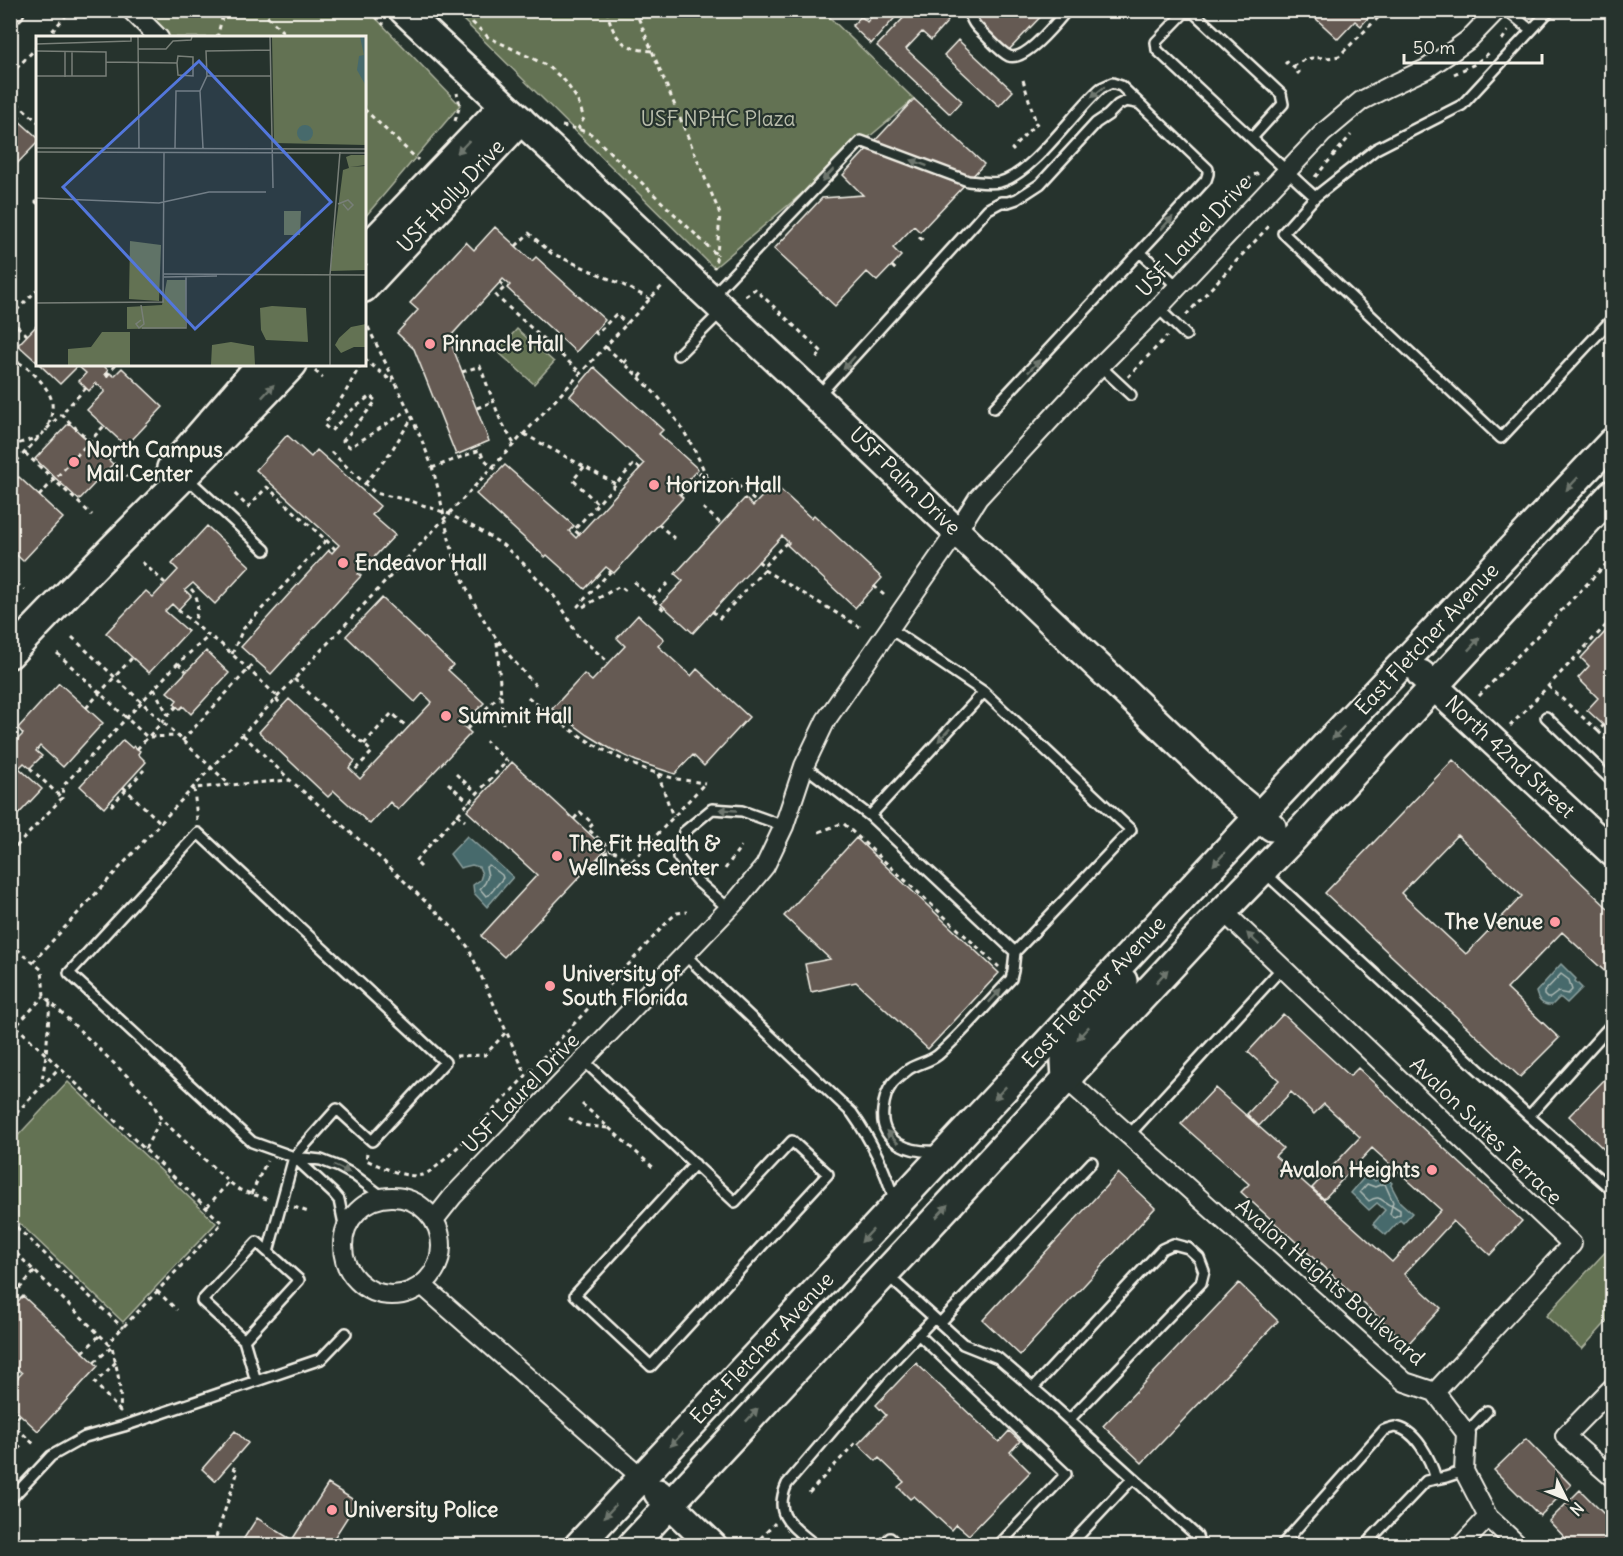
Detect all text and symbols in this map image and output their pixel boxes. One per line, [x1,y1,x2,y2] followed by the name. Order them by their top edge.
[1404,27,1542,65] scale bar
[36,36,366,366] inset map
[1413,36,1455,59] text: 50 m
[1090,86,1106,99] one-way arrow
[640,105,796,132] park label: USF NPHC Plaza
[391,133,510,258] street label: USF Holly Drive
[456,139,470,154] one-way arrow
[910,158,928,168] one-way arrow
[822,167,836,181] one-way arrow
[1130,169,1257,302] street label: USF Laurel Drive
[1160,216,1173,231] one-way arrow
[442,330,564,357] place label: Pinnacle Hall
[423,337,437,351] marker: Pinnacle Hall
[843,355,856,370] one-way arrow
[1027,358,1041,373] one-way arrow
[261,384,275,399] one-way arrow
[844,421,967,541] street label: USF Palm Drive
[86,436,223,487] place label: North Campus Mail Center
[67,455,81,469] marker: North Campus Mail Center
[666,471,781,498] place label: Horizon Hall
[1566,477,1580,491] one-way arrow
[647,478,661,492] marker: Horizon Hall
[355,549,487,576] place label: Endeavor Hall
[336,556,350,570] marker: Endeavor Hall
[1349,557,1504,721] street label: East Fletcher Avenue
[1467,637,1480,652] one-way arrow
[1440,689,1581,824] street label: North 42nd Street
[458,702,572,729] place label: Summit Hall
[439,709,453,723] marker: Summit Hall
[1331,726,1345,740] one-way arrow
[938,728,952,742] one-way arrow
[718,806,737,815] one-way arrow
[569,830,720,881] place label: The Fit Health & Wellness Center
[550,849,564,863] marker: The Fit Health & Wellness Center
[1212,852,1226,867] one-way arrow
[1444,908,1543,935] place label: The Venue
[1016,910,1171,1074] street label: East Fletcher Avenue
[1548,915,1562,929] marker: The Venue
[1246,933,1260,947] one-way arrow
[562,960,688,1011] place label: University of South Florida
[1155,969,1168,984] one-way arrow
[543,979,557,993] marker: University of South Florida
[988,989,1001,1004] one-way arrow
[1077,1025,1090,1040] one-way arrow
[456,1027,585,1158] street label: USF Laurel Drive
[1404,1051,1568,1210] street label: Avalon Suites Terrace
[993,1086,1007,1100] one-way arrow
[885,1129,899,1144] one-way arrow
[1280,1156,1420,1183] place label: Avalon Heights
[1425,1163,1439,1177] marker: Avalon Heights
[333,1164,350,1173] one-way arrow
[1230,1192,1430,1371] street label: Avalon Heights Boulevard
[935,1204,949,1218] one-way arrow
[860,1229,874,1243] one-way arrow
[684,1266,839,1430] street label: East Fletcher Avenue
[745,1408,758,1423] one-way arrow
[670,1432,683,1447] one-way arrow
[1536,1469,1596,1529] north arrow
[344,1496,498,1523] place label: University Police
[1566,1498,1588,1520] text: N
[325,1503,339,1517] marker: University Police
[604,1503,617,1518] one-way arrow

